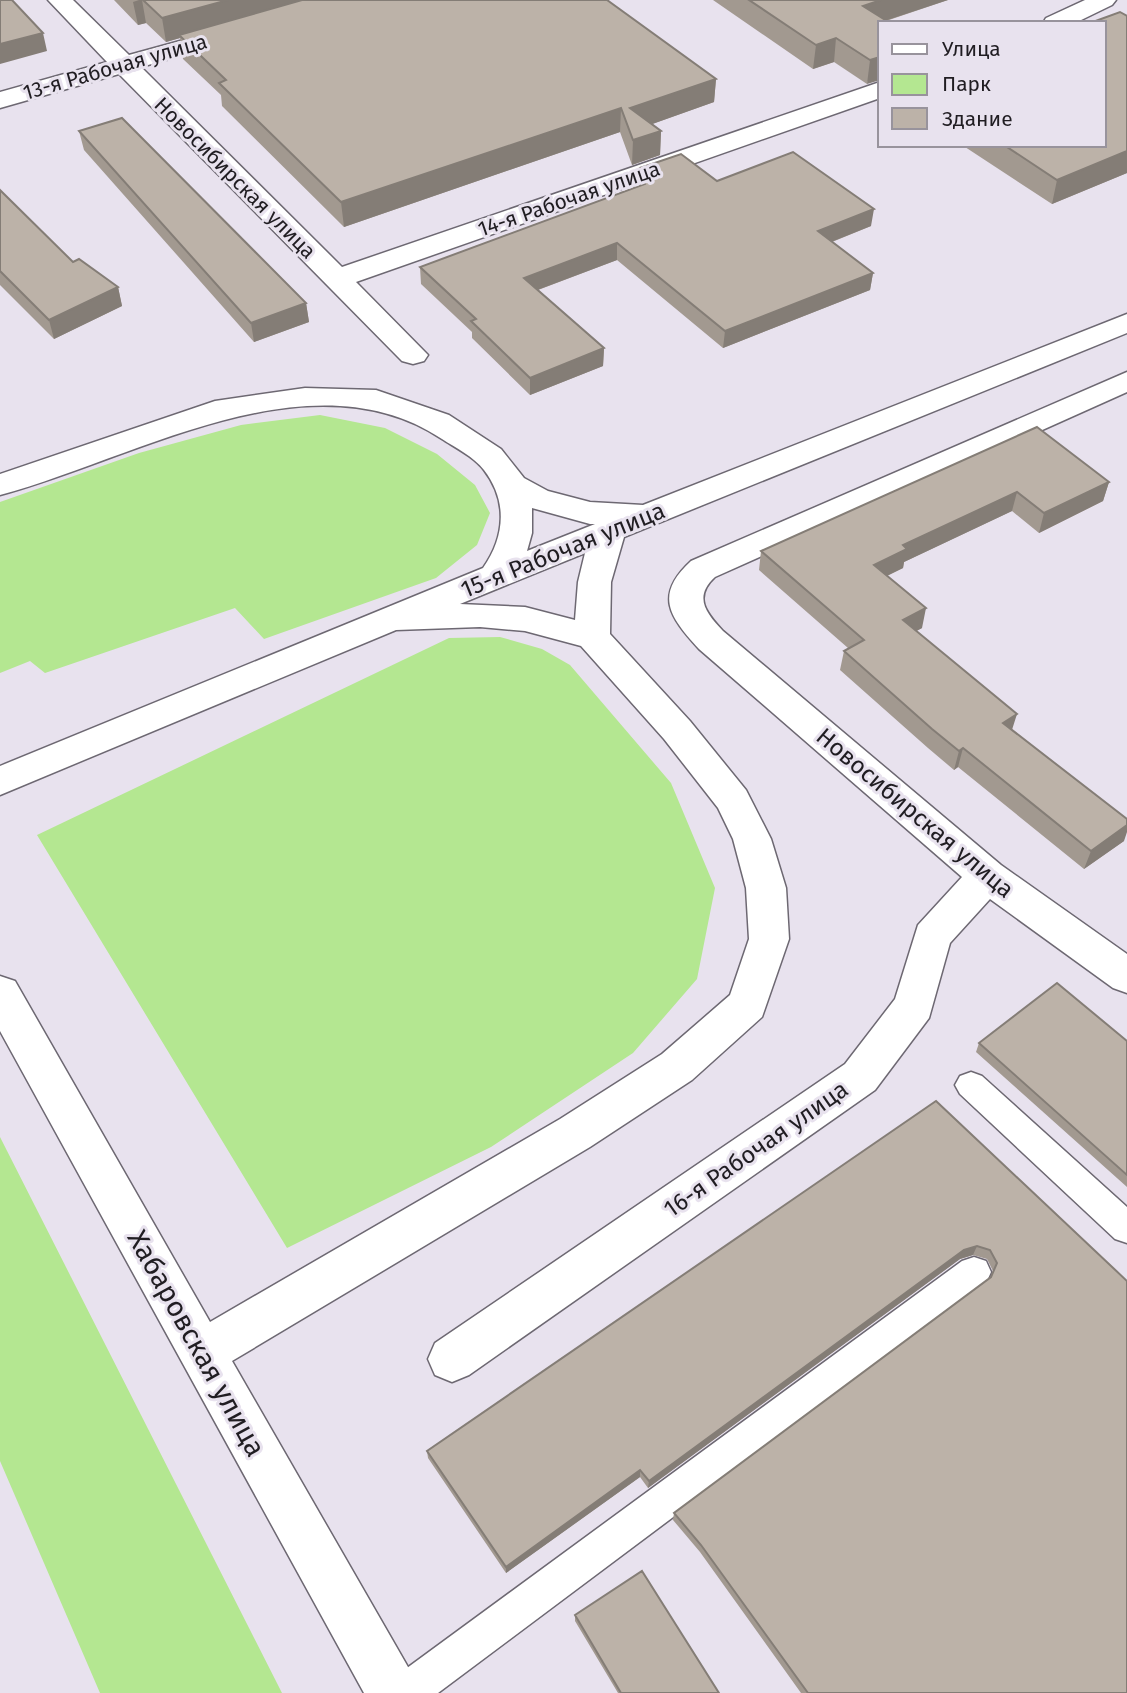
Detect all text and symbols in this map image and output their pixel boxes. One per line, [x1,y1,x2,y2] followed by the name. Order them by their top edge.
[878,21,1106,147] legend
[20,28,210,106] street label: 13-я Рабочая улица
[942,36,1001,62] text: Улица
[942,71,991,97] text: Парк
[149,92,321,264] street label: Новосибирская улица
[942,106,1013,132] text: Здание
[474,156,664,242] street label: 14-я Рабочая улица
[457,496,669,604] street label: 15-я Рабочая улица
[811,722,1019,904] street label: Новосибирская улица
[659,1075,853,1223] street label: 16-я Рабочая улица
[121,1224,272,1462] street label: Хабаровская улица

